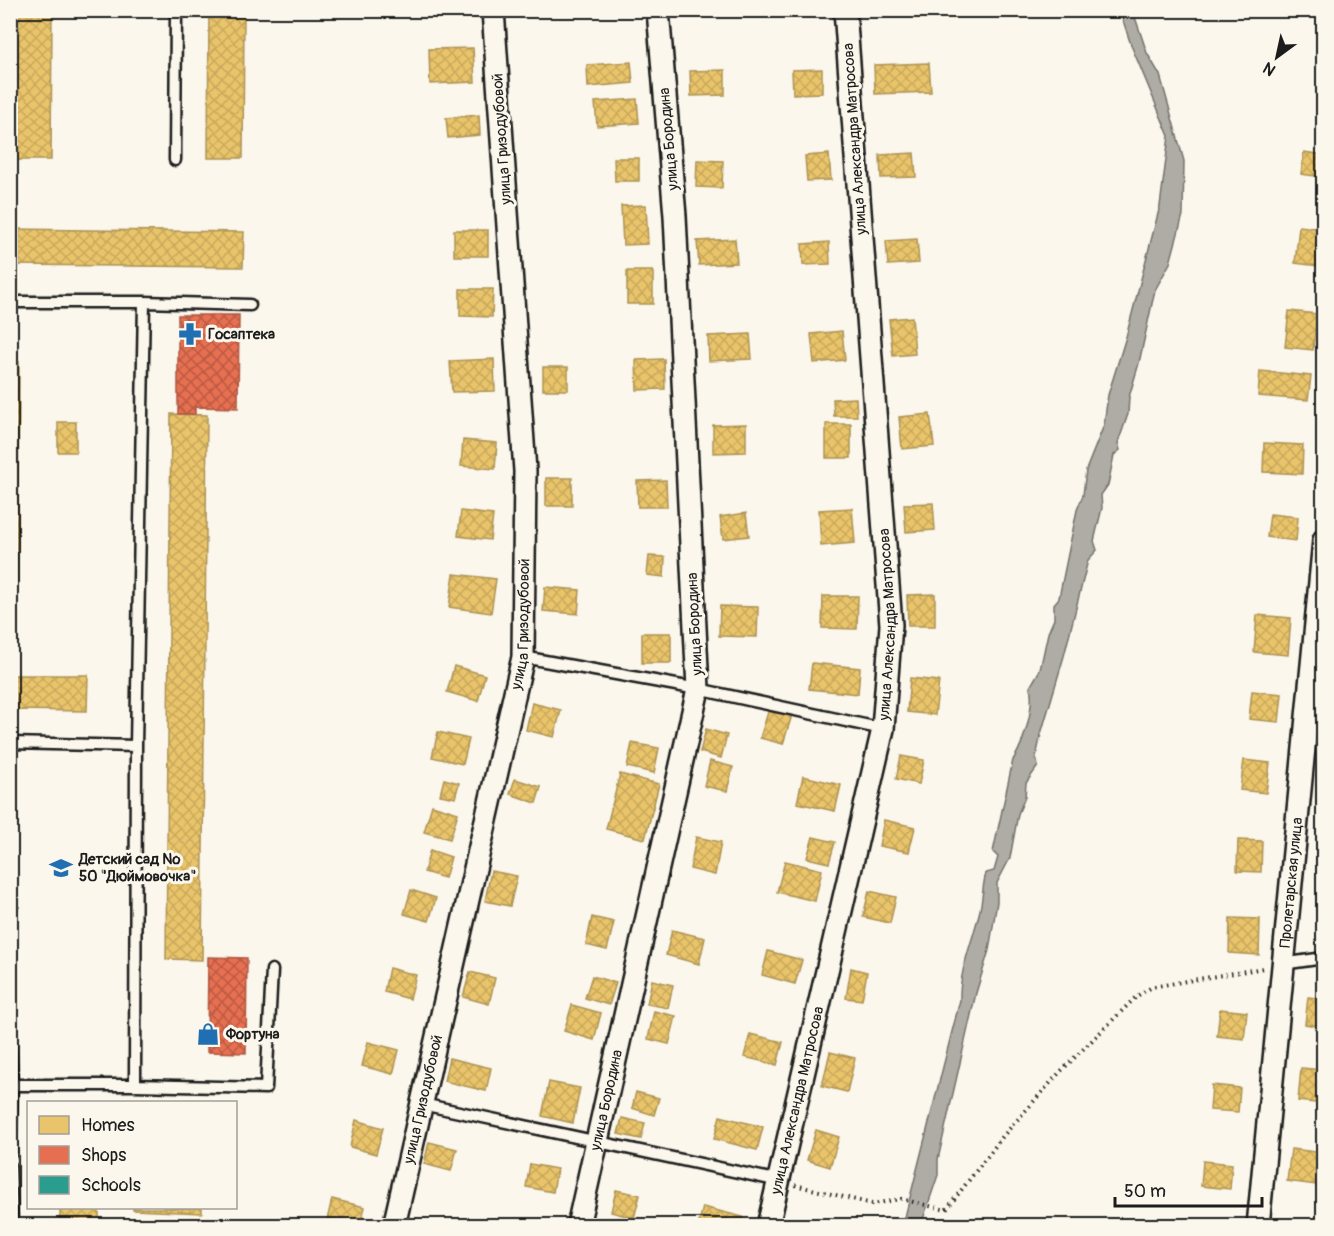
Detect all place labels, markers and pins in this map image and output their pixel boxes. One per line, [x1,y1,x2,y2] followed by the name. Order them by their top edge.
[177,321,203,347] pharmacy icon: Госаптека
[208,325,275,344] place label: Госаптека
[78,850,196,886] place label: Детский сад № 50 "Дюймовочка"
[48,855,74,881] school or university icon: Детский сад № 50 "Дюймовочка"
[195,1021,221,1047] shop icon: Фортуна
[225,1025,280,1044] place label: Фортуна

